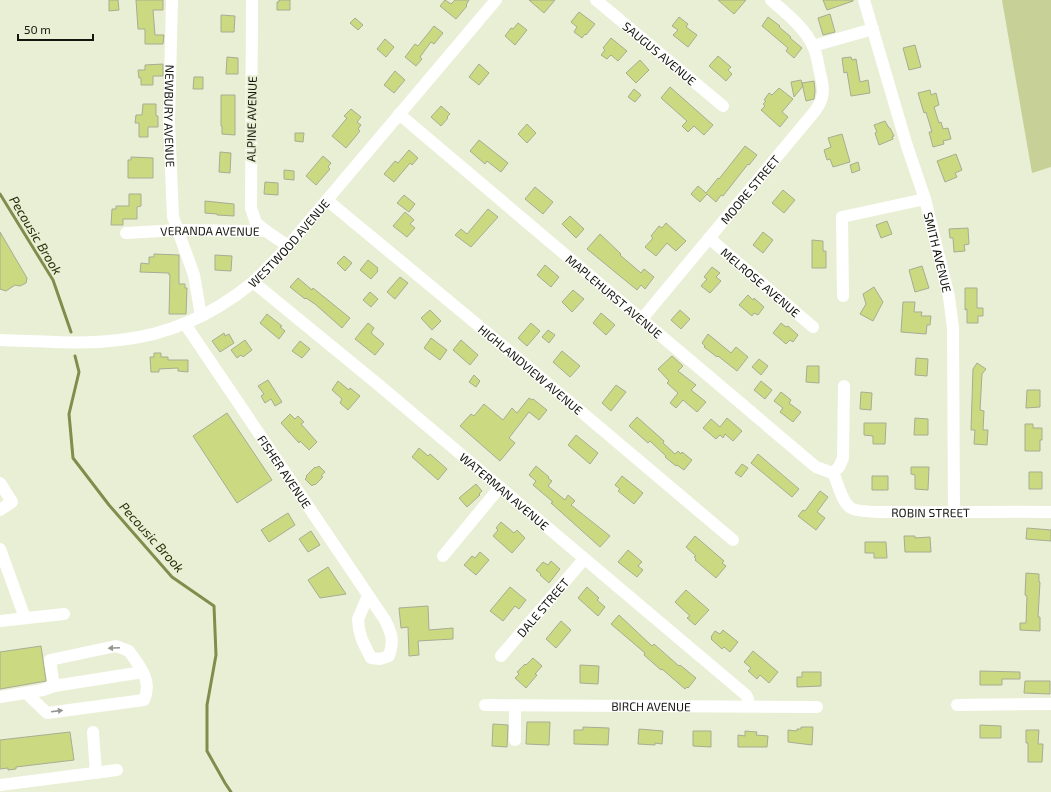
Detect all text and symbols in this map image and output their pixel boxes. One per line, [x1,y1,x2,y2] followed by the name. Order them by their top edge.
[18,16,93,42] scale bar
[620,19,699,88] street label: SAUGUS AVENUE
[24,22,51,36] text: 50 m
[162,65,178,168] street label: NEWBURY AVENUE
[243,76,259,162] street label: ALPINE AVENUE
[717,152,782,227] street label: MOORE STREET
[6,193,66,277] water label: Pecousic Brook
[245,196,332,290] street label: WESTWOOD AVENUE
[921,211,955,294] street label: SMITH AVENUE
[160,223,260,238] street label: VERANDA AVENUE
[718,245,803,320] street label: MELROSE AVENUE
[563,252,665,341] street label: MAPLEHURST AVENUE
[476,322,586,417] street label: HIGHLANDVIEW AVENUE
[255,432,314,511] street label: FISHER AVENUE
[457,450,552,533] street label: WATERMAN AVENUE
[116,499,188,576] water label: Pecousic Brook
[891,505,970,519] street label: ROBIN STREET
[514,575,572,639] street label: DALE STREET
[107,645,120,651] one-way arrow
[611,699,691,713] street label: BIRCH AVENUE
[51,708,63,714] one-way arrow

